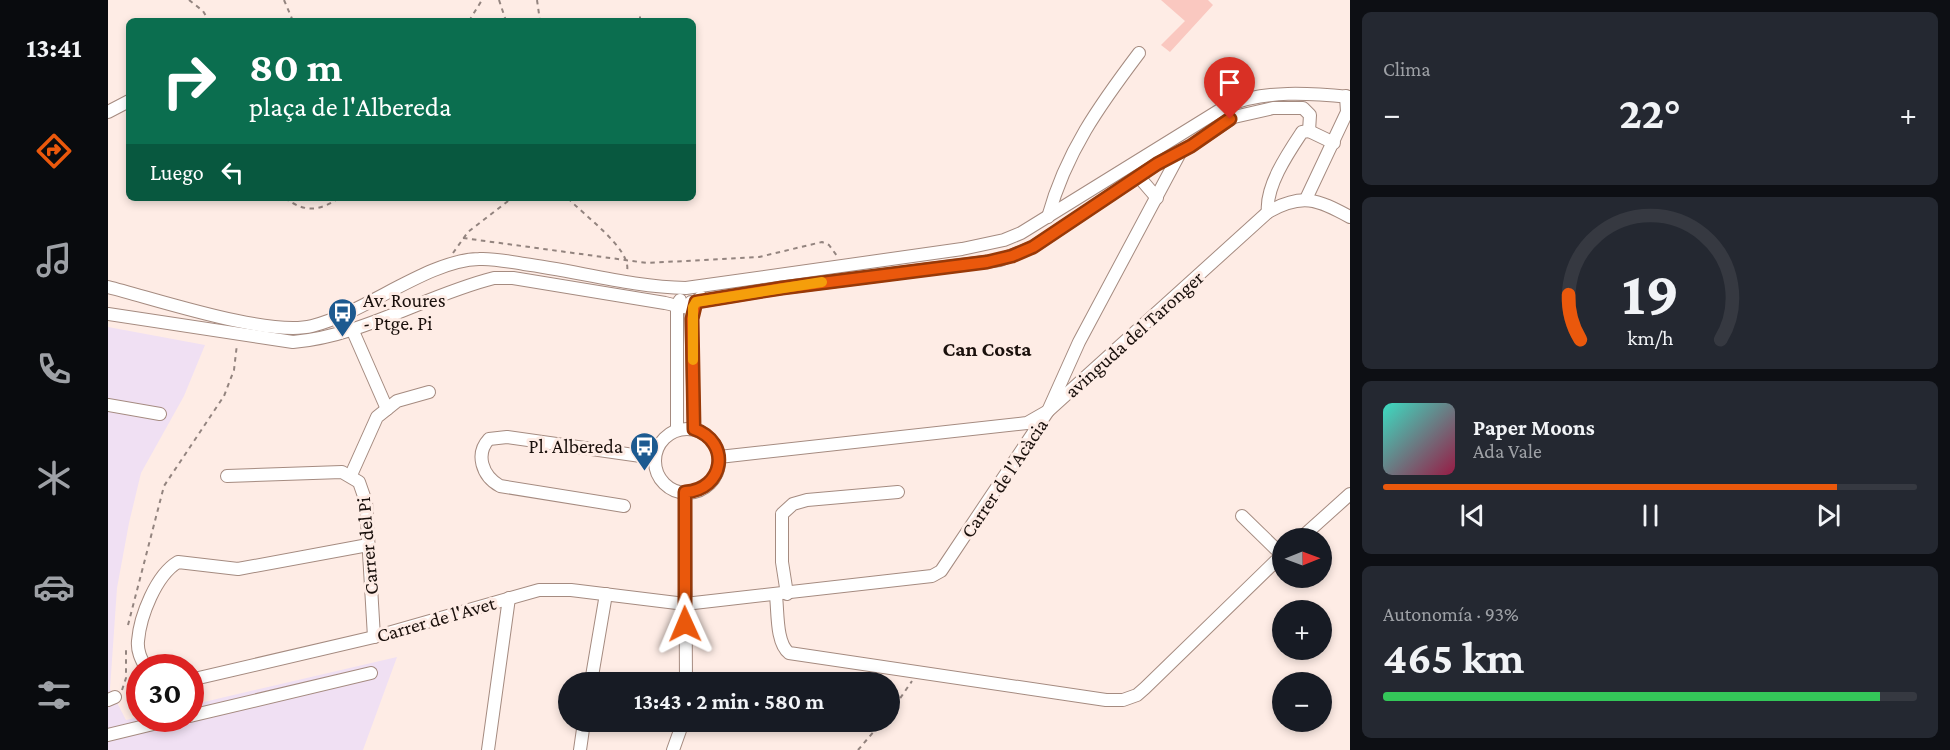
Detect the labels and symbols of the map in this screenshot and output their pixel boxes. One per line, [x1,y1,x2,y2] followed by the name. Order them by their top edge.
[1204,57,1255,119] pin
[1060,266,1208,403] street label: avinguda del Taronger
[363,289,446,335] place label: Av. Roures - Ptge. Pi
[326,296,358,338] bus stop icon: Av. Roures - Ptge. Pi
[943,337,1032,361] district label: Can Costa
[956,414,1052,542] street label: Carrer de l'Acàcia
[628,430,660,472] bus stop icon: Pl. Albereda
[528,435,623,457] place label: Pl. Albereda
[352,496,382,596] street label: Carrer del Pi
[1272,528,1332,588] north arrow
[374,591,498,646] street label: Carrer de l'Avet
[653,592,717,656] position arrow
[126,654,204,732] speed limit sign: 30

